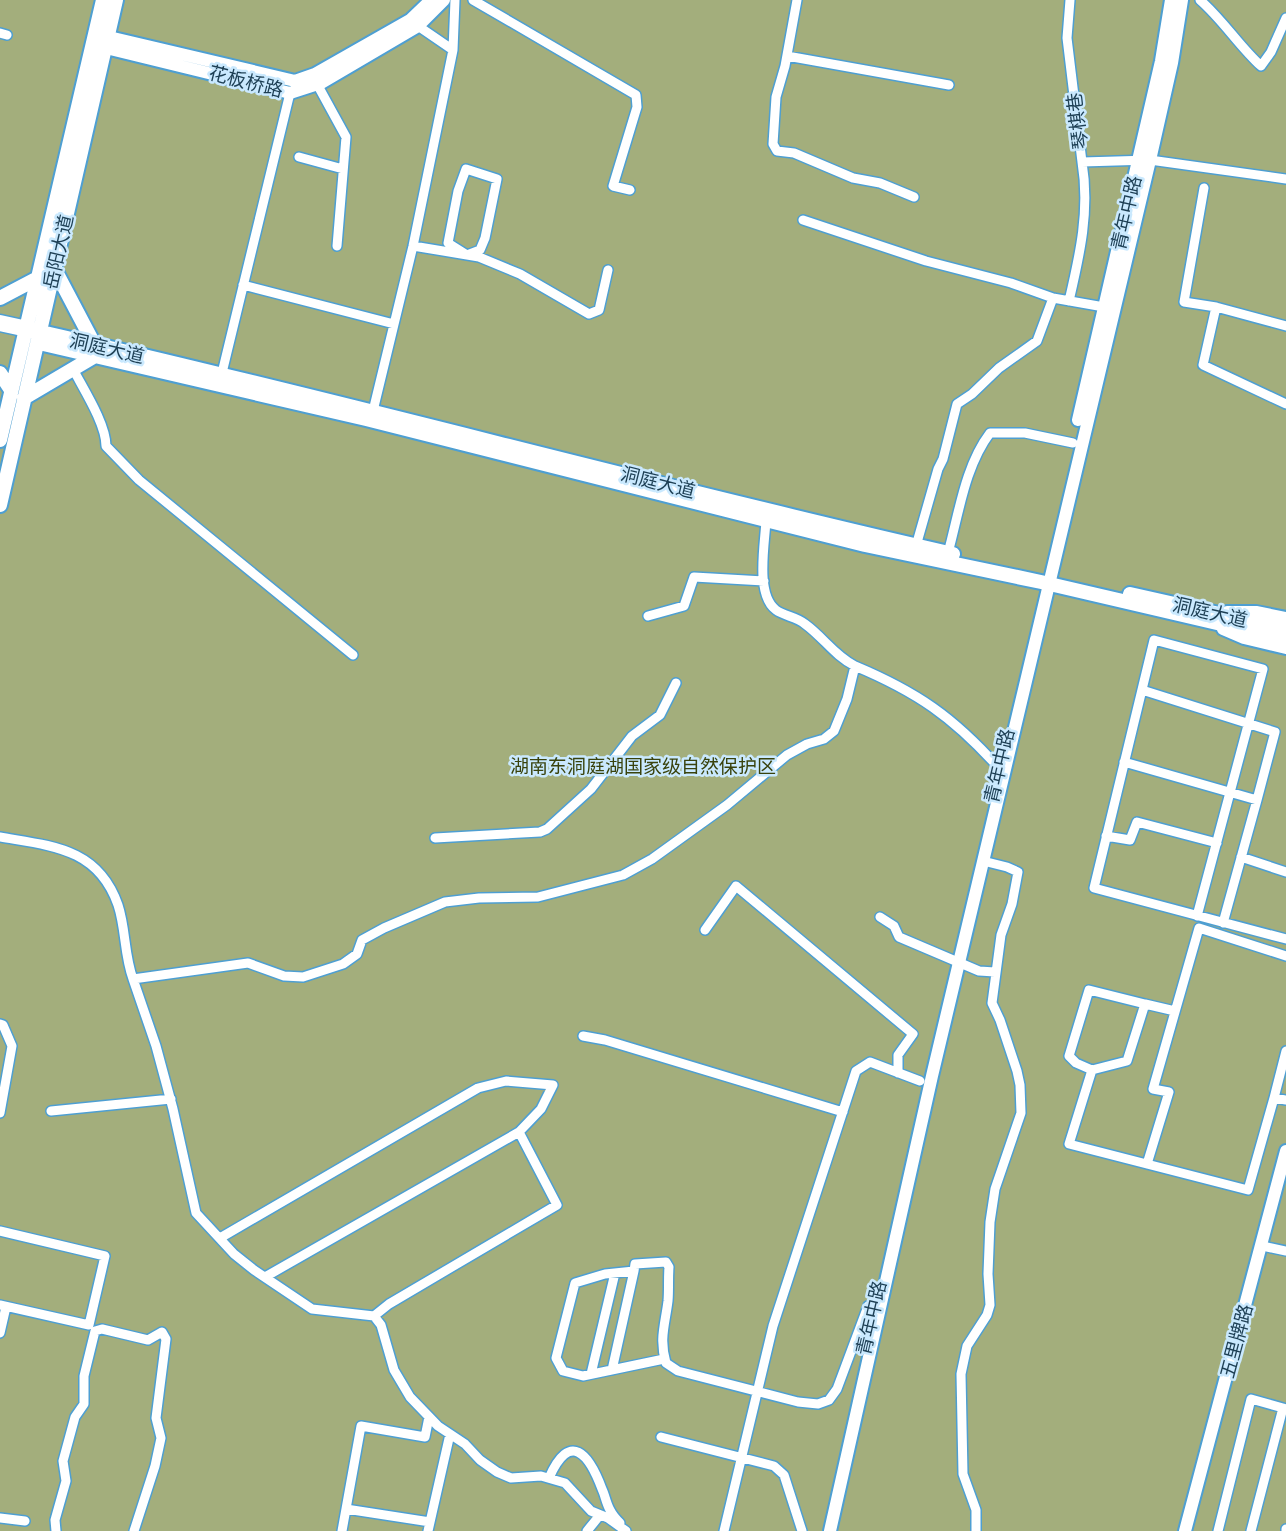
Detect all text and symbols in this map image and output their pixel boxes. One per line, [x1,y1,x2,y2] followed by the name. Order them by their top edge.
[206,59,286,103] street label: 花板桥路
[1061,91,1093,151] street label: 琴棋巷
[1105,173,1147,253] street label: 青年中路
[37,212,79,292] street label: 岳阳大道
[67,327,147,369] street label: 洞庭大道
[618,460,698,504] street label: 洞庭大道
[1170,591,1250,633] street label: 洞庭大道
[978,726,1020,806] street label: 青年中路
[510,753,776,779] park label: 湖南东洞庭湖国家级自然保护区
[850,1278,892,1358] street label: 青年中路
[1214,1301,1258,1381] street label: 五里牌路

